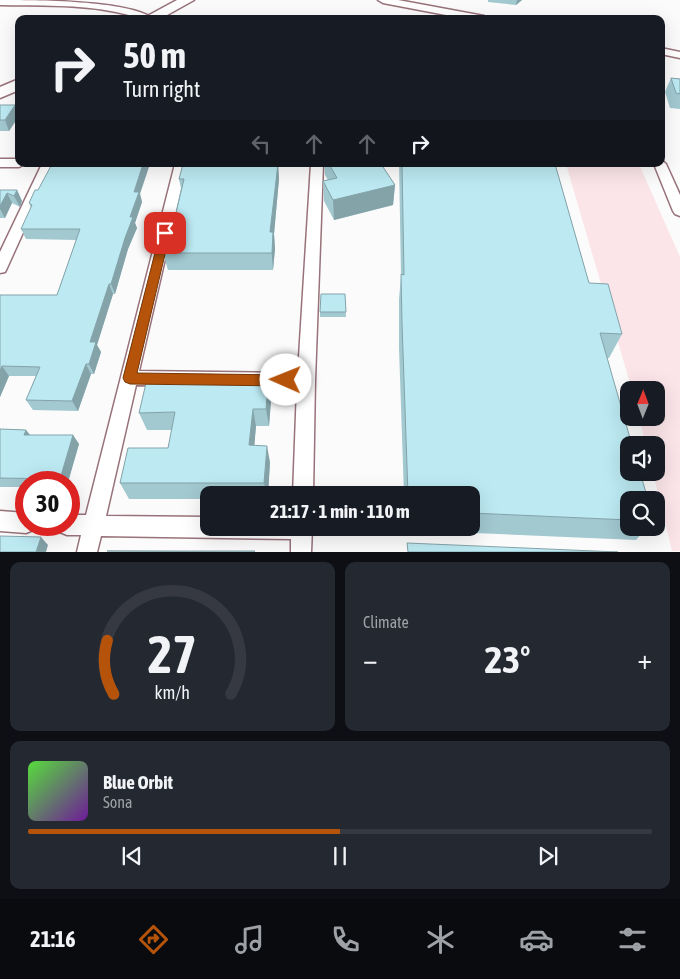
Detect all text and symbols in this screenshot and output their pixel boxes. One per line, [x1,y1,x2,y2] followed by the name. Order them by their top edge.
[40,35,105,100] icon: right
[123,35,186,75] text: 50 m
[123,76,200,102] text: Turn right
[247,130,275,158] icon: left
[300,130,328,158] icon: ahead
[353,130,381,158] icon: ahead
[406,130,434,158] icon: right
[144,212,186,254] pin
[151,219,179,247] icon: arrive
[259,353,311,405] position arrow
[620,381,665,426] north arrow
[620,381,665,536] map controls
[620,436,665,481] button: sound
[15,471,80,536] speed limit sign: 30
[620,491,665,536] button: search
[270,500,410,522] text: 21:17 · 1 min · 110 m
[363,613,409,631] text: Climate
[148,624,197,684] text: 27
[484,638,531,681] text: 23°
[363,643,378,675] text: −
[637,643,652,675] text: +
[155,682,190,703] text: km/h
[103,771,173,793] text: Blue Orbit
[103,793,132,811] text: Sona
[118,842,146,870] icon: previous
[326,842,354,870] icon: pause
[534,842,562,870] icon: next
[136,922,171,957] icon: directions
[232,922,267,957] icon: music
[328,922,363,957] icon: phone
[423,922,458,957] icon: climate
[519,922,554,957] icon: car
[615,922,650,957] icon: filters
[30,926,76,952] text: 21:16

